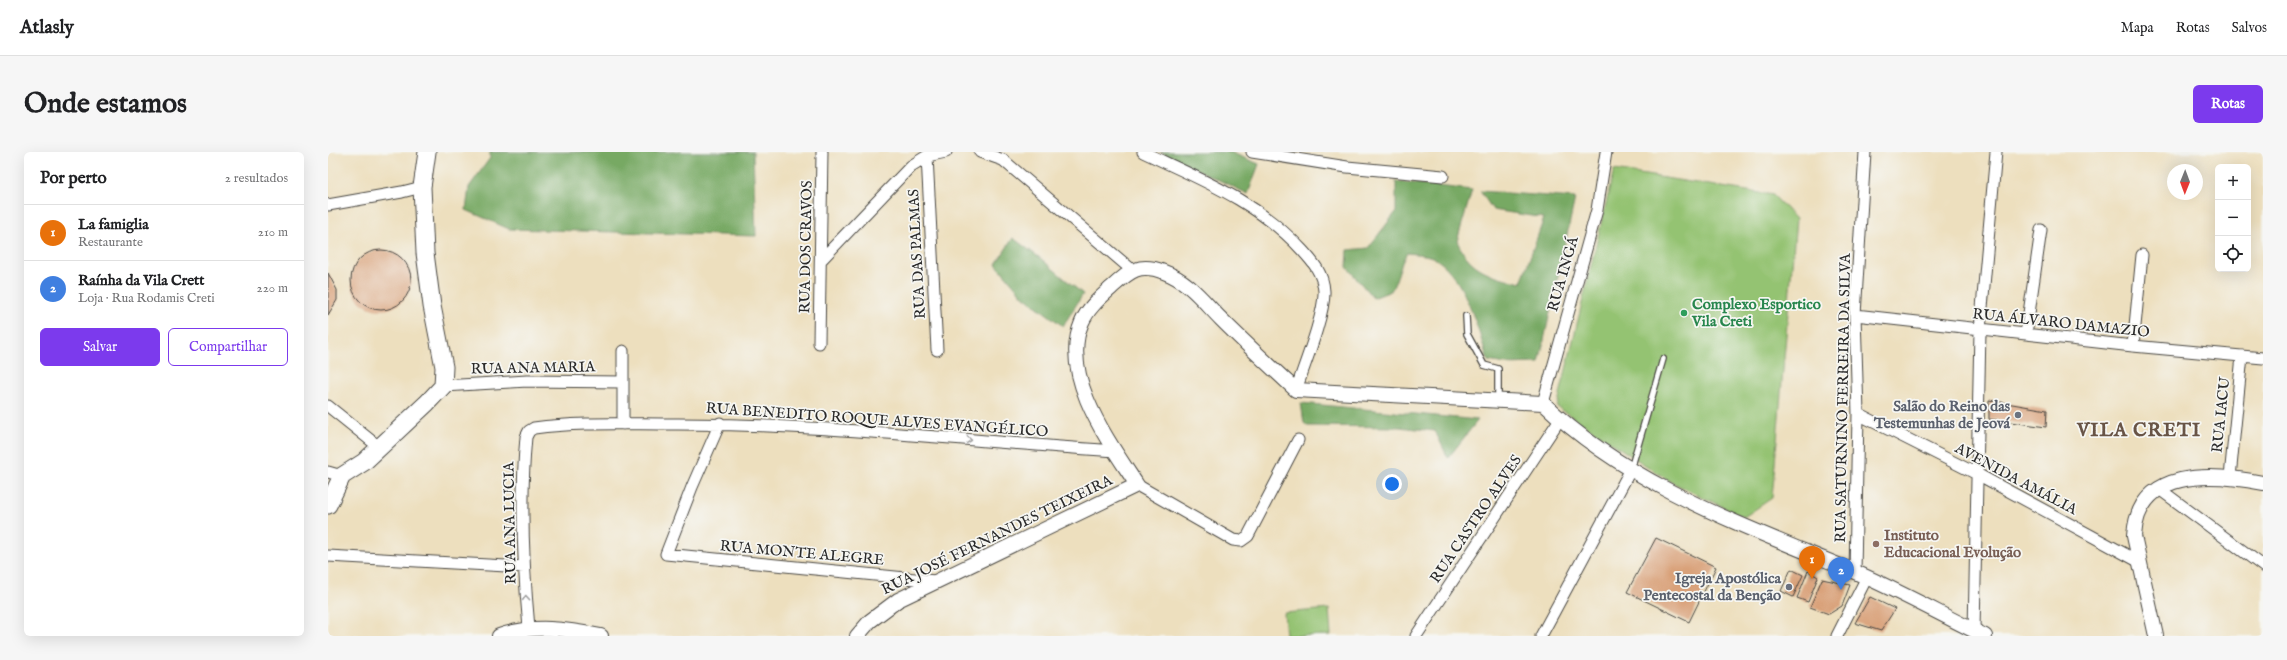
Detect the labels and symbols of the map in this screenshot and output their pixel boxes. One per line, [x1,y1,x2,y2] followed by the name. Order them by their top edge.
[2167,164,2203,200] north arrow
[795,180,817,314] street label: RUA DOS CRAVOS
[904,189,930,319] street label: RUA DAS PALMAS
[1543,233,1583,314] street label: RUA INGÁ
[1831,252,1855,543] street label: RUA SATURNINO FERREIRA DA SILVA
[1691,295,1821,331] place label: Complexo Esportico Vila Creti
[1971,304,2151,342] street label: RUA ÁLVARO DAMAZIO
[1679,308,1689,318] marker: Complexo Esportico Vila Creti
[470,357,596,379] street label: RUA ANA MARIA
[2208,376,2234,454] street label: RUA IACU
[1873,397,2011,433] place label: Salão do Reino das Testemunhas de Jeová
[705,399,1049,441] street label: RUA BENEDITO ROQUE ALVES EVANGÉLICO
[2013,410,2023,420] marker: Salão do Reino das Testemunhas de Jeová
[2076,419,2201,443] district label: VILA CRETI
[966,436,972,445] one-way arrow
[1951,438,2081,520] street label: AVENIDA AMÁLIA
[1426,451,1526,587] street label: RUA CASTRO ALVES
[499,461,521,584] street label: RUA ANA LUCIA
[878,470,1116,599] street label: RUA JOSÉ FERNANDES TEIXEIRA
[1382,474,1402,494] your location
[1884,526,2021,562] place label: Instituto Educacional Evolução
[719,536,885,570] street label: RUA MONTE ALEGRE
[1871,539,1881,549] marker: Instituto Educacional Evolução
[1799,546,1825,579] pin: 1
[1828,557,1854,590] pin: 2
[1643,569,1782,605] place label: Igreja Apostólica Pentecostal da Benção
[1784,582,1794,592] marker: Igreja Apostólica Pentecostal da Benção
[522,595,531,601] one-way arrow

